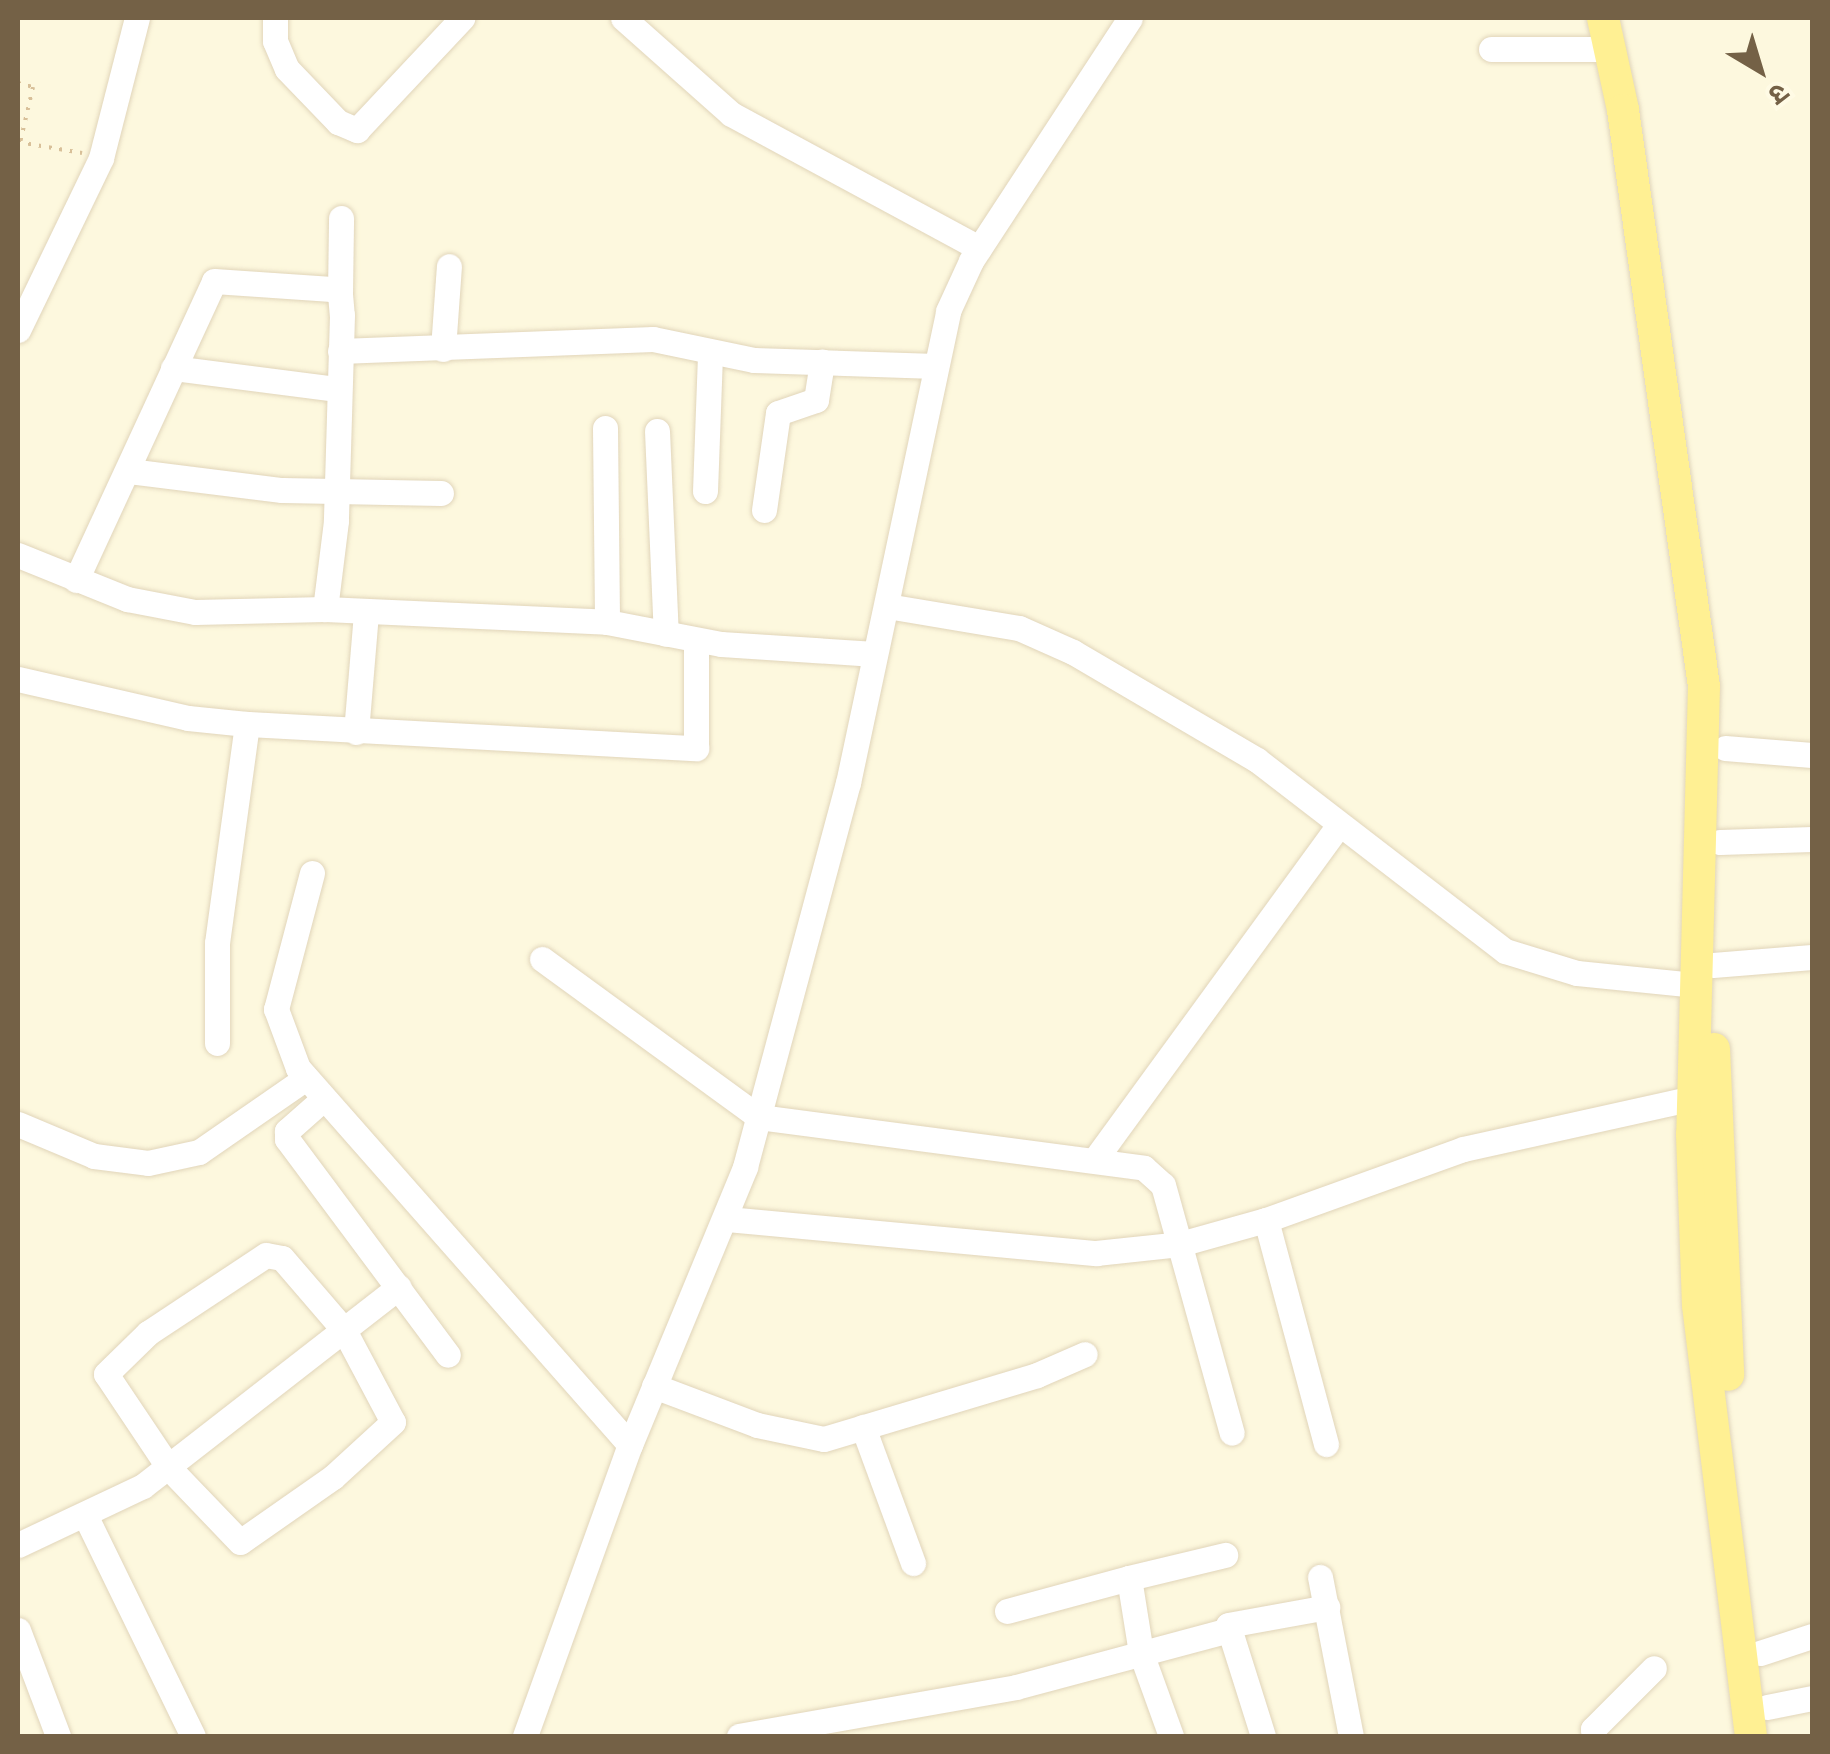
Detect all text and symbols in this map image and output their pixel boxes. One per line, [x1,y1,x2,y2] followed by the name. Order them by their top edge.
[1710,20,1810,120] north arrow
[1762,76,1795,112] text: उ

